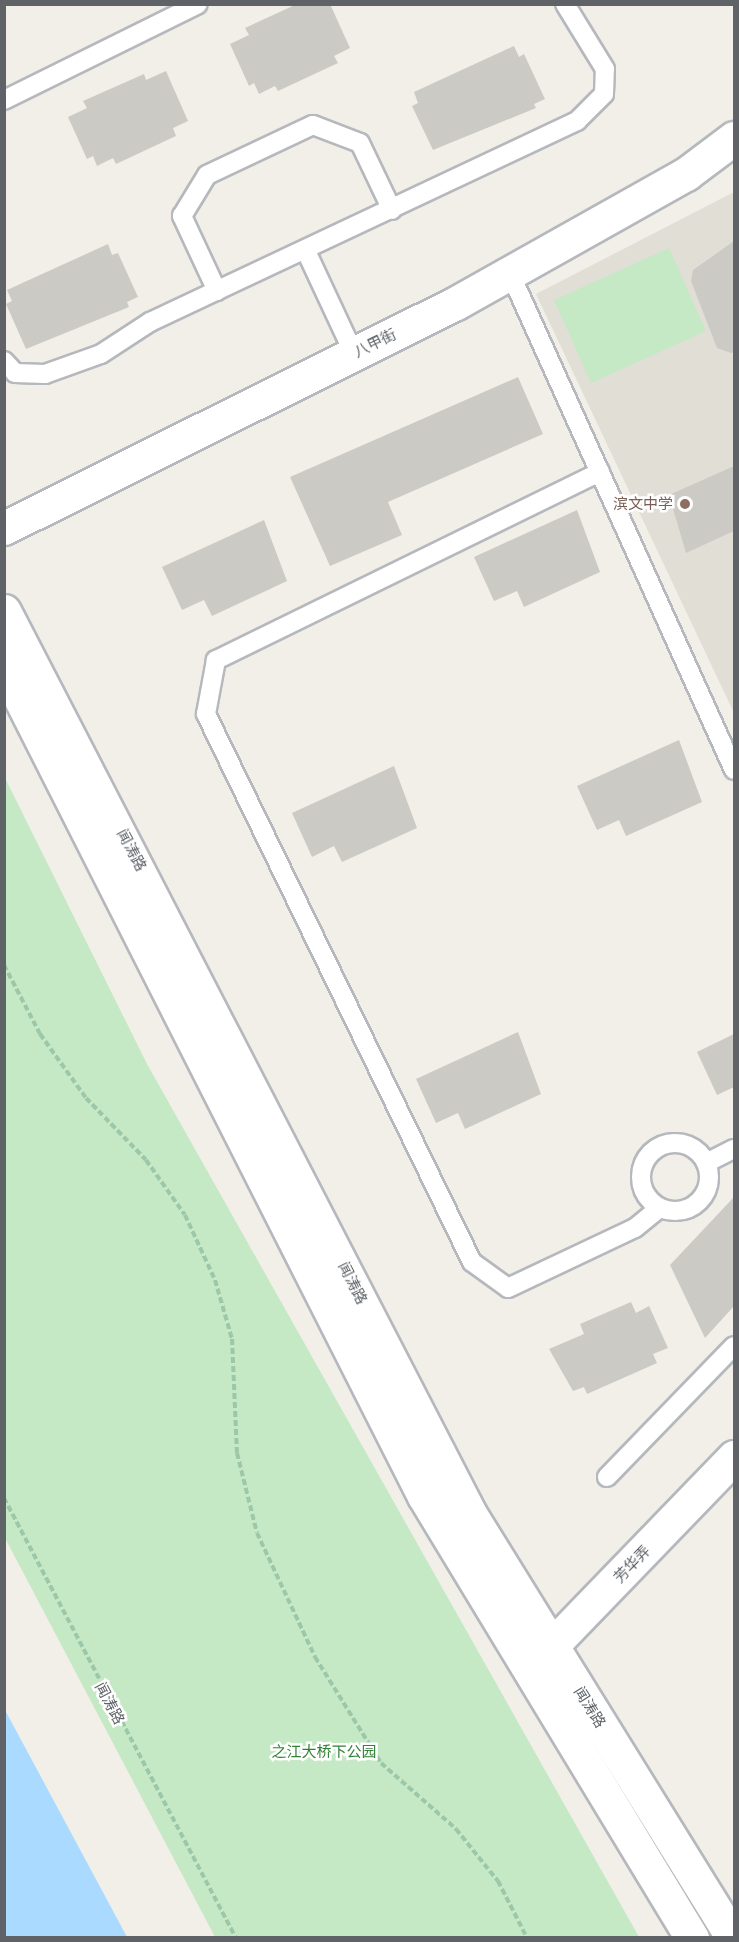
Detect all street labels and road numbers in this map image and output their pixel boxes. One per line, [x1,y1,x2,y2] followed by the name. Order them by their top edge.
[351,325,399,361] street label: 八甲街
[113,826,151,874] street label: 闻涛路
[335,1259,371,1307] street label: 闻涛路
[610,1542,654,1586] street label: 芳华弄
[91,1679,129,1727] street label: 闻涛路
[570,1683,610,1731] street label: 闻涛路

